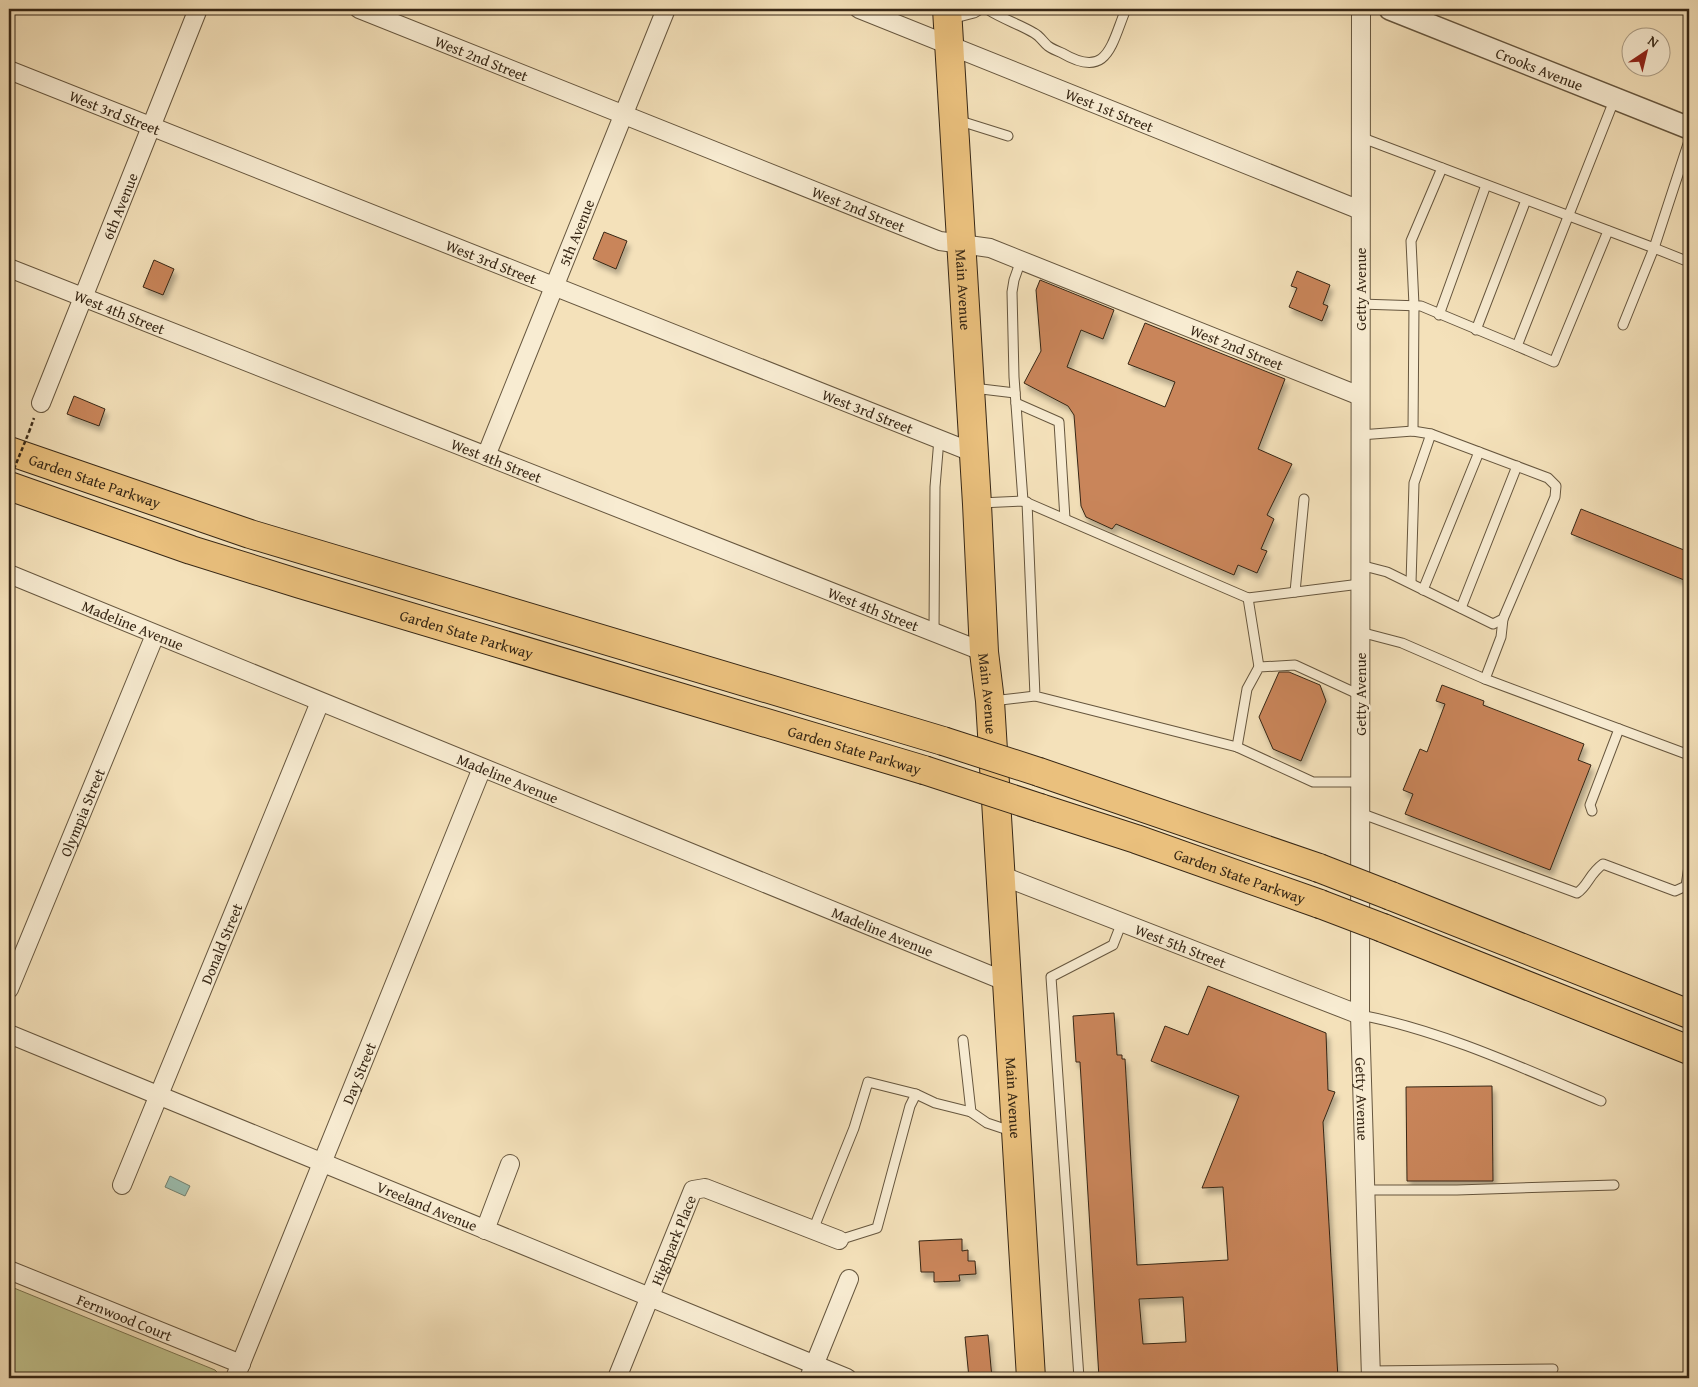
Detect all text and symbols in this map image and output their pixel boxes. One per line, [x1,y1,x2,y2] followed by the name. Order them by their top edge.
[1620,28,1670,78] north arrow
[432,30,532,86] street label: West 2nd Street
[1644,30,1664,53] text: N
[1493,42,1586,95] street label: Crooks Avenue
[1062,82,1158,137] street label: West 1st Street
[66,85,164,140] street label: West 3rd Street
[97,169,142,243] street label: 6th Avenue
[809,180,909,237] street label: West 2nd Street
[553,196,599,269] street label: 5th Avenue
[443,234,541,289] street label: West 3rd Street
[1350,247,1371,331] street label: Getty Avenue
[951,248,977,331] street label: Main Avenue
[71,284,169,339] street label: West 4th Street
[1187,319,1287,375] street label: West 2nd Street
[819,383,917,439] street label: West 3rd Street
[448,433,546,488] street label: West 4th Street
[26,448,164,513] street label: Garden State Parkway
[825,581,923,636] street label: West 4th Street
[79,595,187,655] street label: Madeline Avenue
[397,604,536,664] street label: Garden State Parkway
[974,652,1002,735] street label: Main Avenue
[1350,652,1371,736] street label: Getty Avenue
[786,720,924,779] street label: Garden State Parkway
[454,748,562,808] street label: Madeline Avenue
[54,764,110,860] street label: Olympia Street
[1171,843,1309,909] street label: Garden State Parkway
[195,899,247,987] street label: Donald Street
[829,901,937,961] street label: Madeline Avenue
[1132,918,1230,973] street label: West 5th Street
[337,1038,381,1107] street label: Day Street
[1001,1057,1027,1139] street label: Main Avenue
[1351,1057,1374,1141] street label: Getty Avenue
[374,1176,481,1236] street label: Vreeland Avenue
[645,1192,700,1288] street label: Highpark Place
[74,1288,176,1346] street label: Fernwood Court

